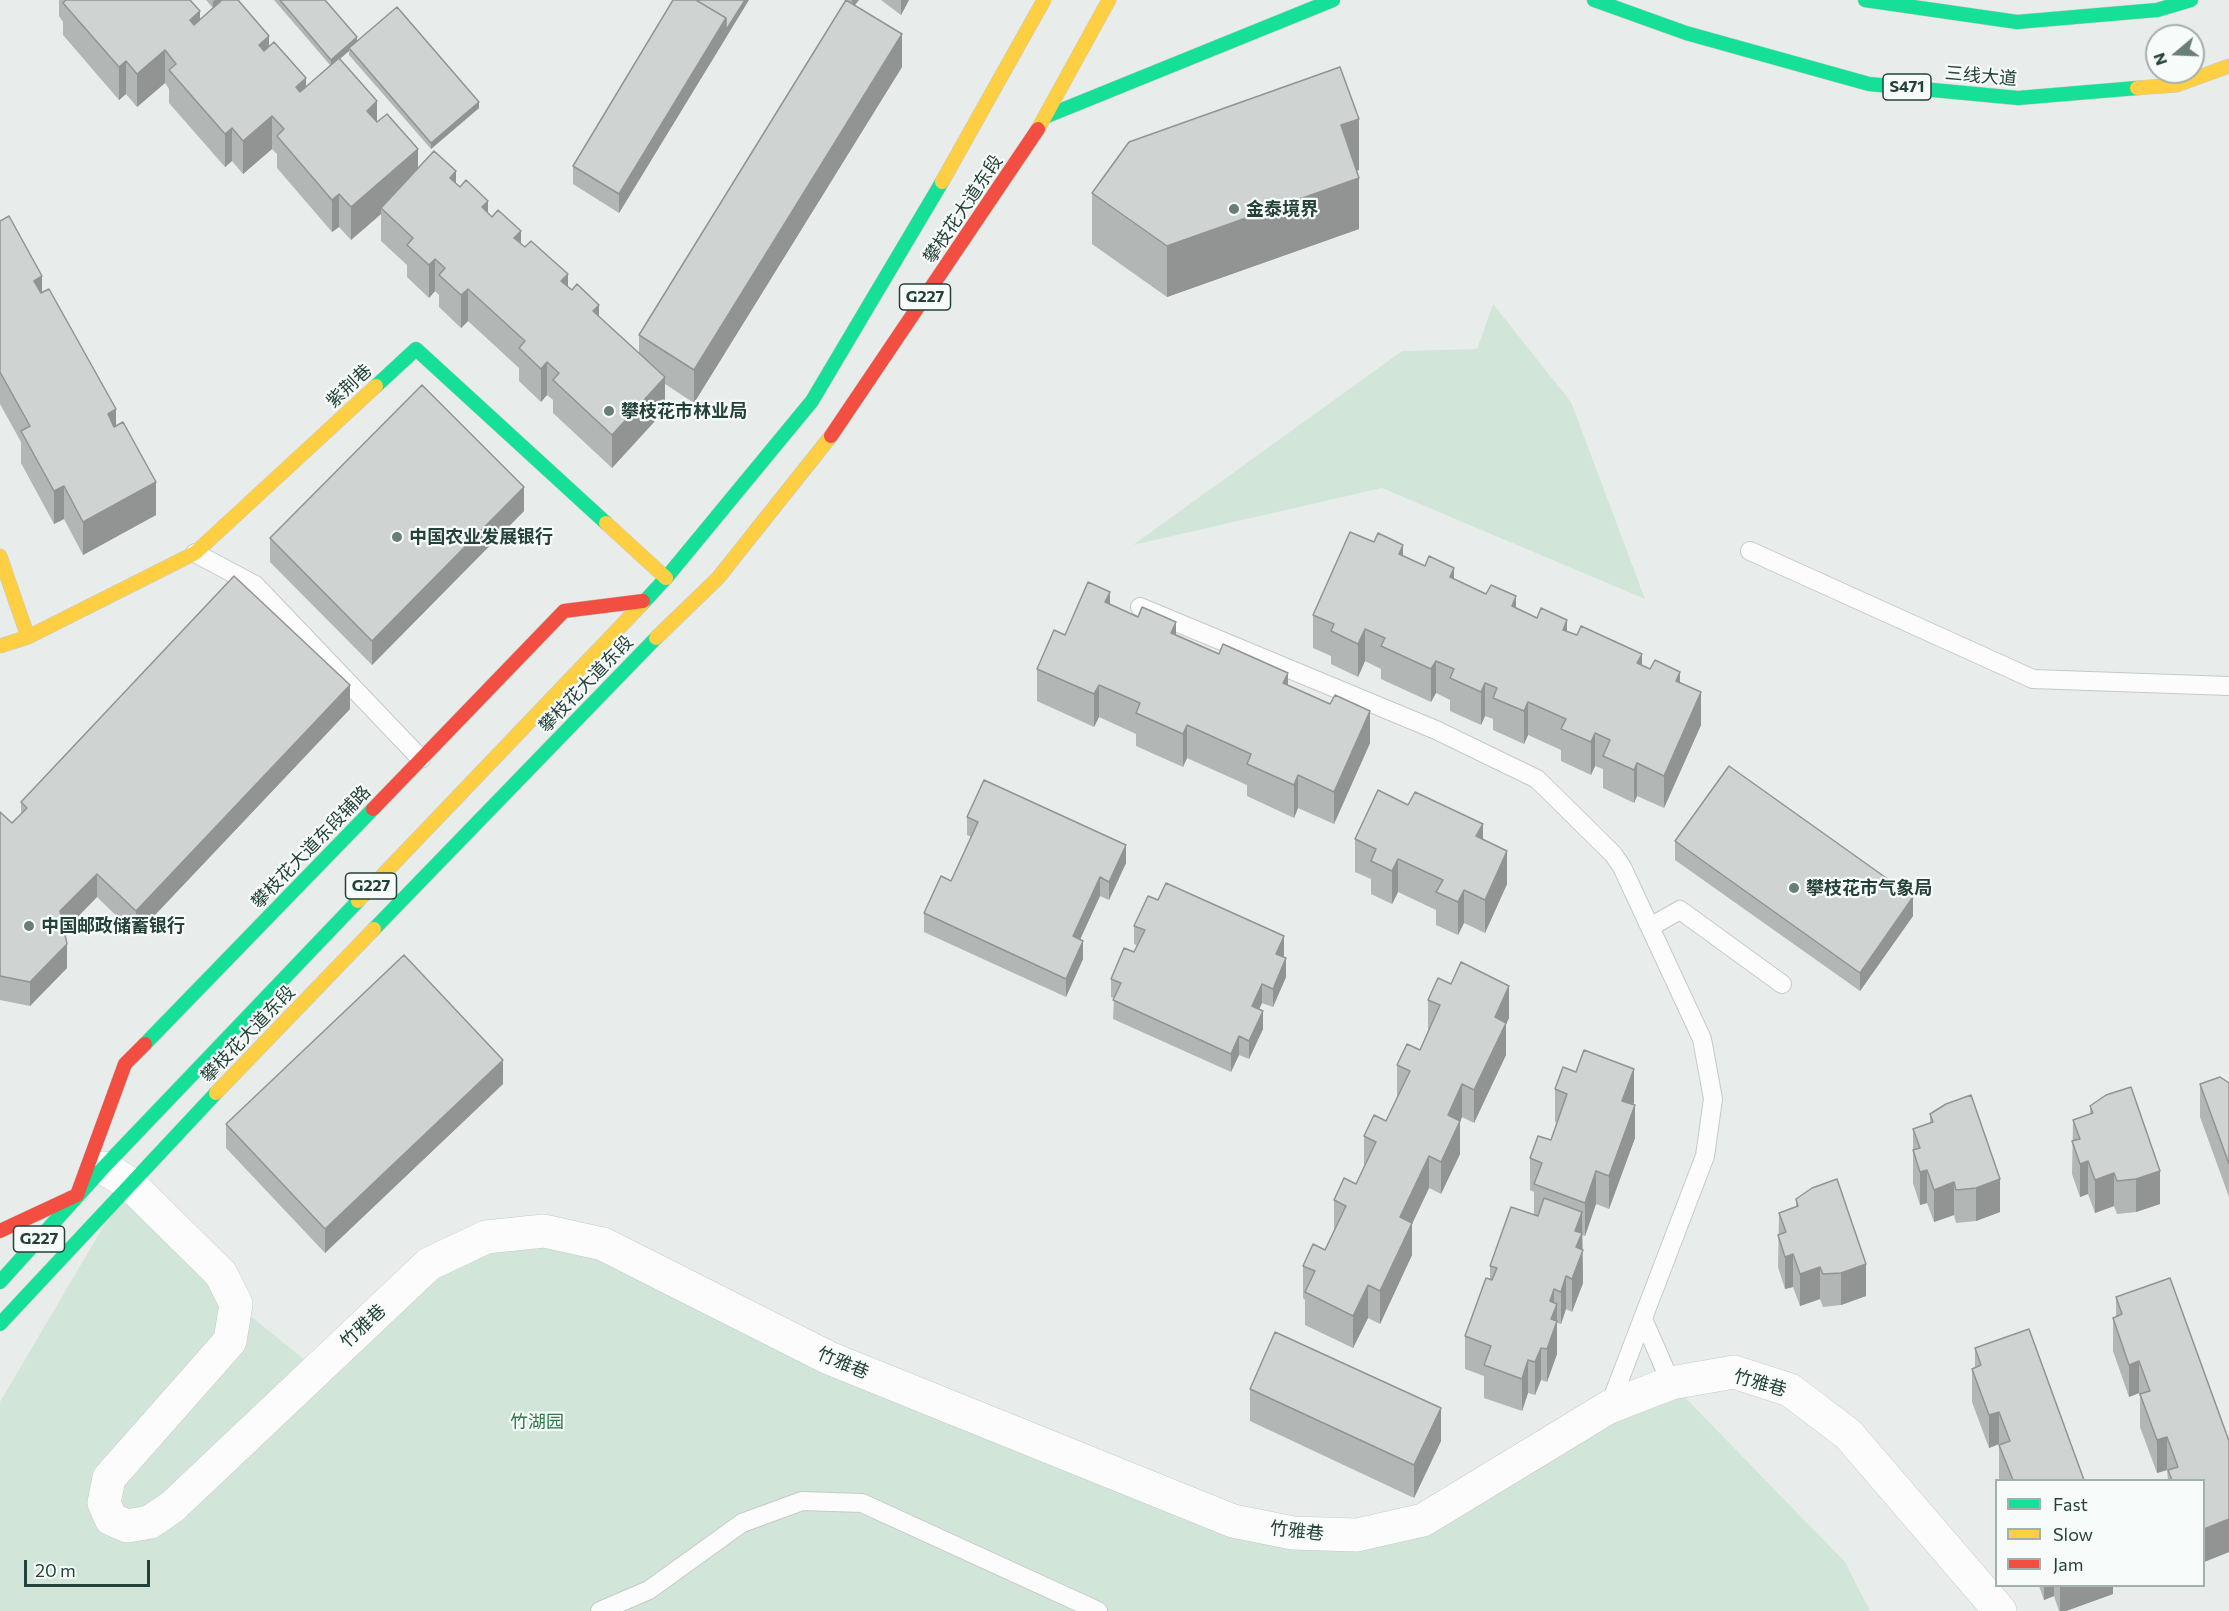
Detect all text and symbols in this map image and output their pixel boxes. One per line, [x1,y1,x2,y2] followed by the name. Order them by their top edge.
[2145,24,2205,84] north arrow
[2148,51,2170,68] text: N
[1944,62,2018,90] street label: 三线大道
[1883,74,1931,100] road number: S471
[919,151,1007,267] street label: 攀枝花大道东段
[1246,198,1318,220] place label: 金泰境界
[1227,202,1241,216] marker: 金泰境界
[900,284,950,310] road number: G227
[322,360,376,412] street label: 紫荆巷
[621,400,747,422] place label: 攀枝花市林业局
[602,404,616,418] marker: 攀枝花市林业局
[409,526,553,548] place label: 中国农业发展银行
[390,530,404,544] marker: 中国农业发展银行
[534,631,638,737] street label: 攀枝花大道东段
[247,781,375,913] street label: 攀枝花大道东段辅路
[346,873,397,899] road number: G227
[1806,877,1932,899] place label: 攀枝花市气象局
[1787,881,1801,895] marker: 攀枝花市气象局
[41,915,185,937] place label: 中国邮政储蓄银行
[22,919,36,933] marker: 中国邮政储蓄银行
[196,981,300,1087] street label: 攀枝花大道东段
[14,1226,64,1252] road number: G227
[336,1300,390,1352] street label: 竹雅巷
[814,1343,872,1383] street label: 竹雅巷
[1731,1365,1789,1401] street label: 竹雅巷
[510,1411,564,1433] park label: 竹湖园
[1995,1479,2205,1587] legend
[2053,1493,2088,1515] text: Fast
[1269,1517,1325,1545] street label: 竹雅巷
[2053,1523,2093,1545] text: Slow
[27,1548,153,1586] scale bar
[2053,1553,2083,1575] text: Jam
[35,1559,76,1581] text: 20 m

